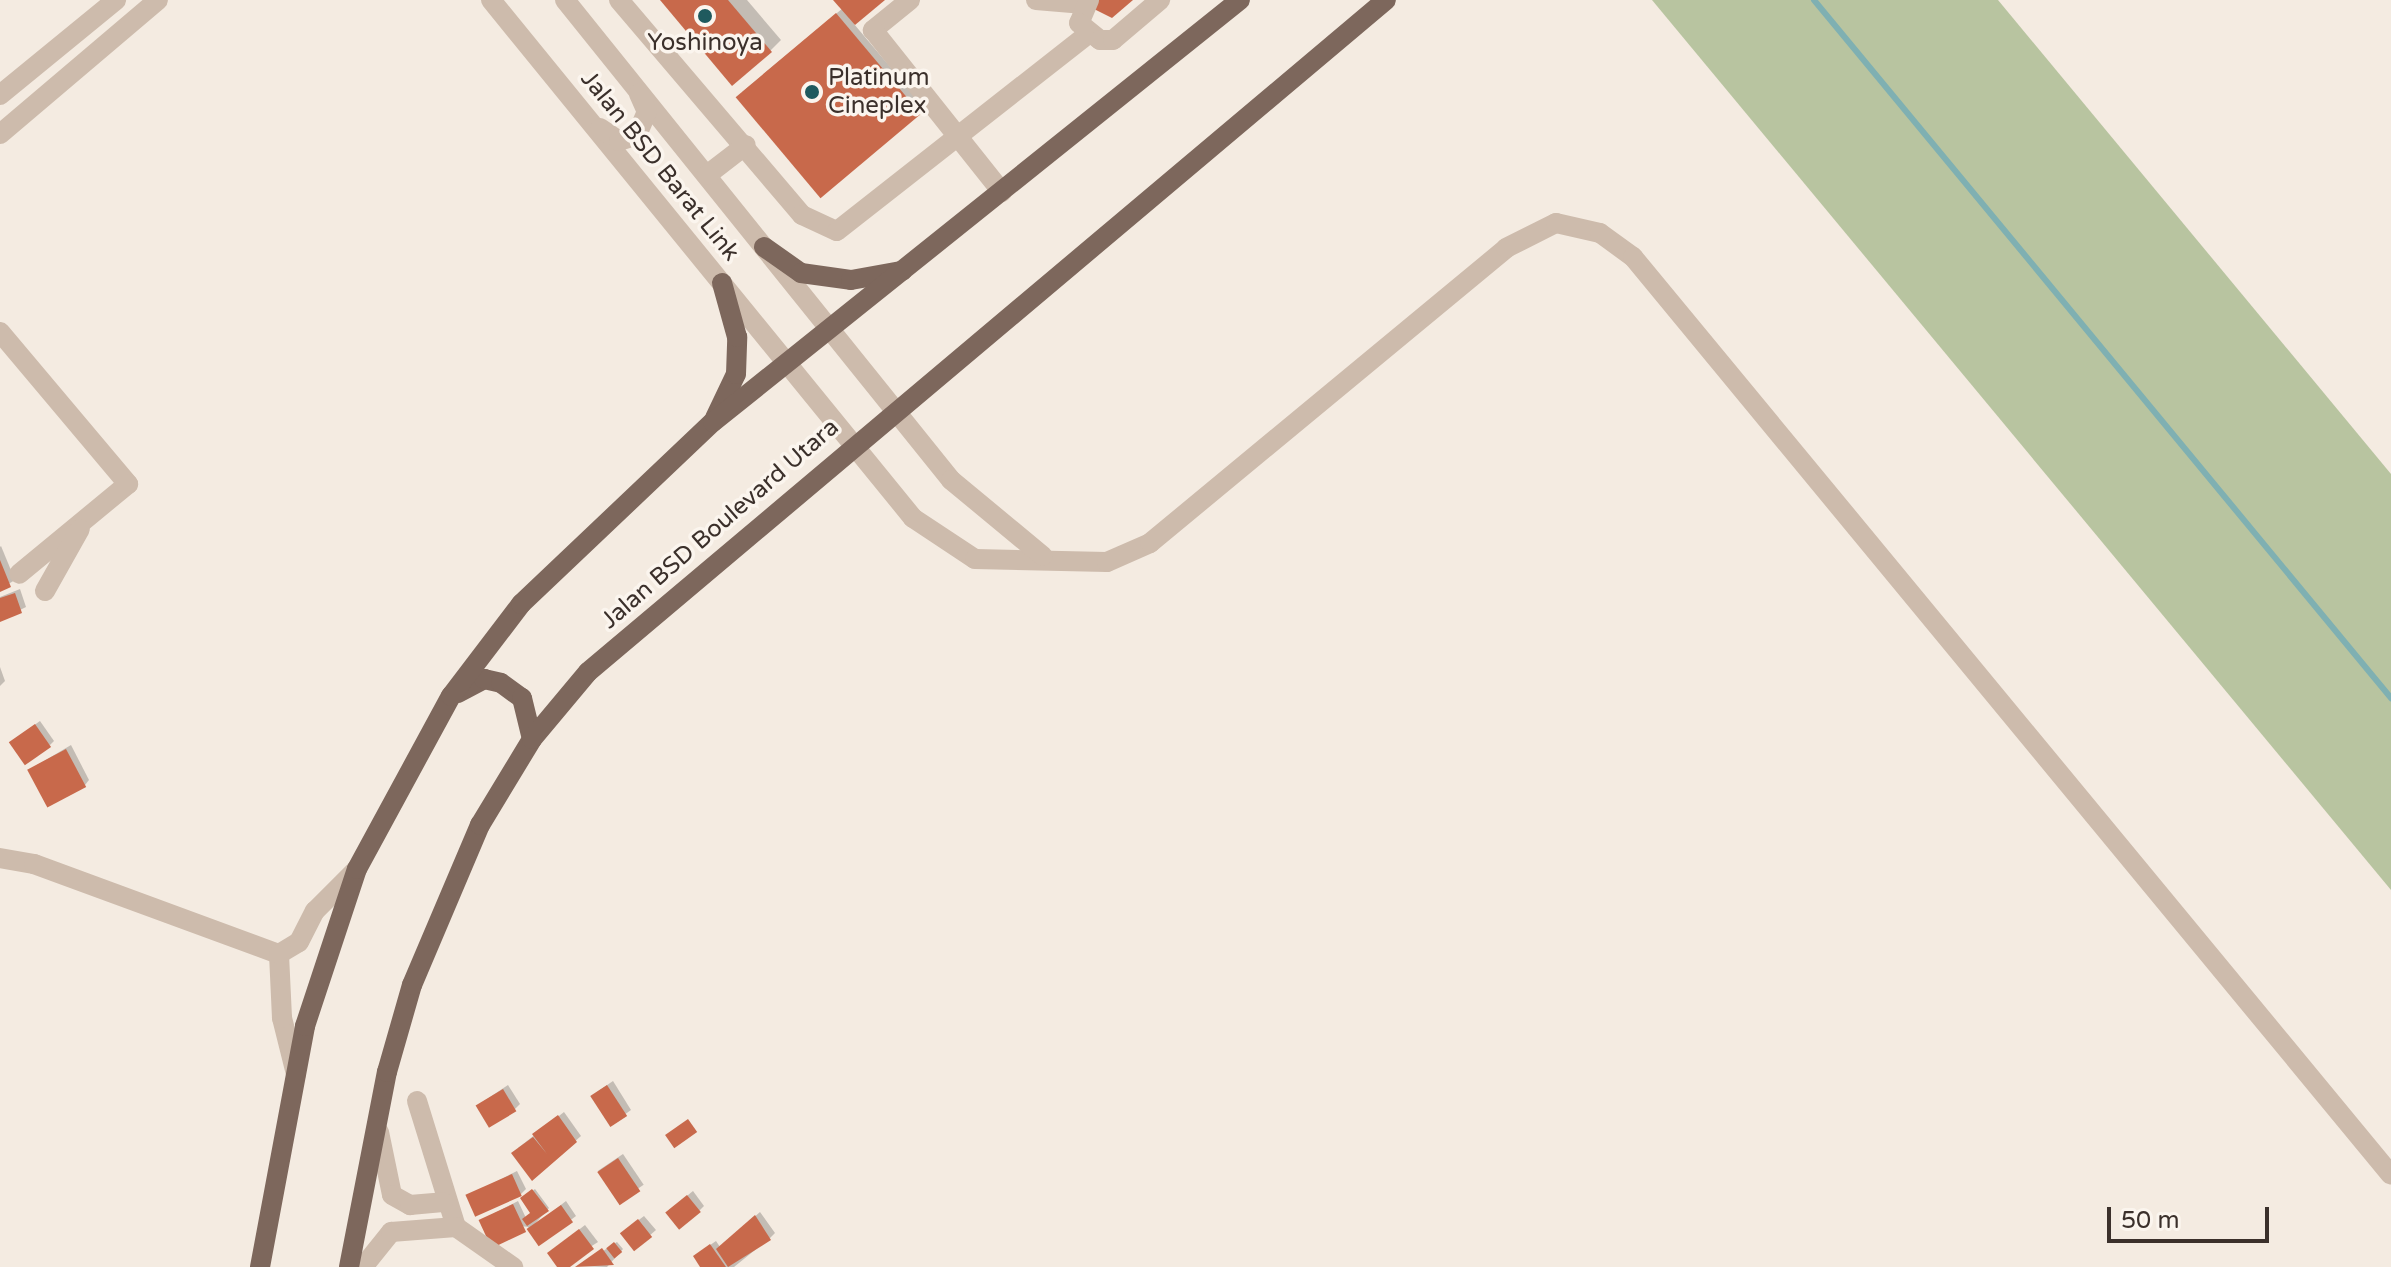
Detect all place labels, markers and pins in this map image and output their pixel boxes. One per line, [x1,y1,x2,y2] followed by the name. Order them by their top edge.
[696,7,714,25] marker: Yoshinoya
[647,29,763,57] place label: Yoshinoya
[828,64,929,120] place label: Platinum Cineplex
[803,83,821,101] marker: Platinum Cineplex

